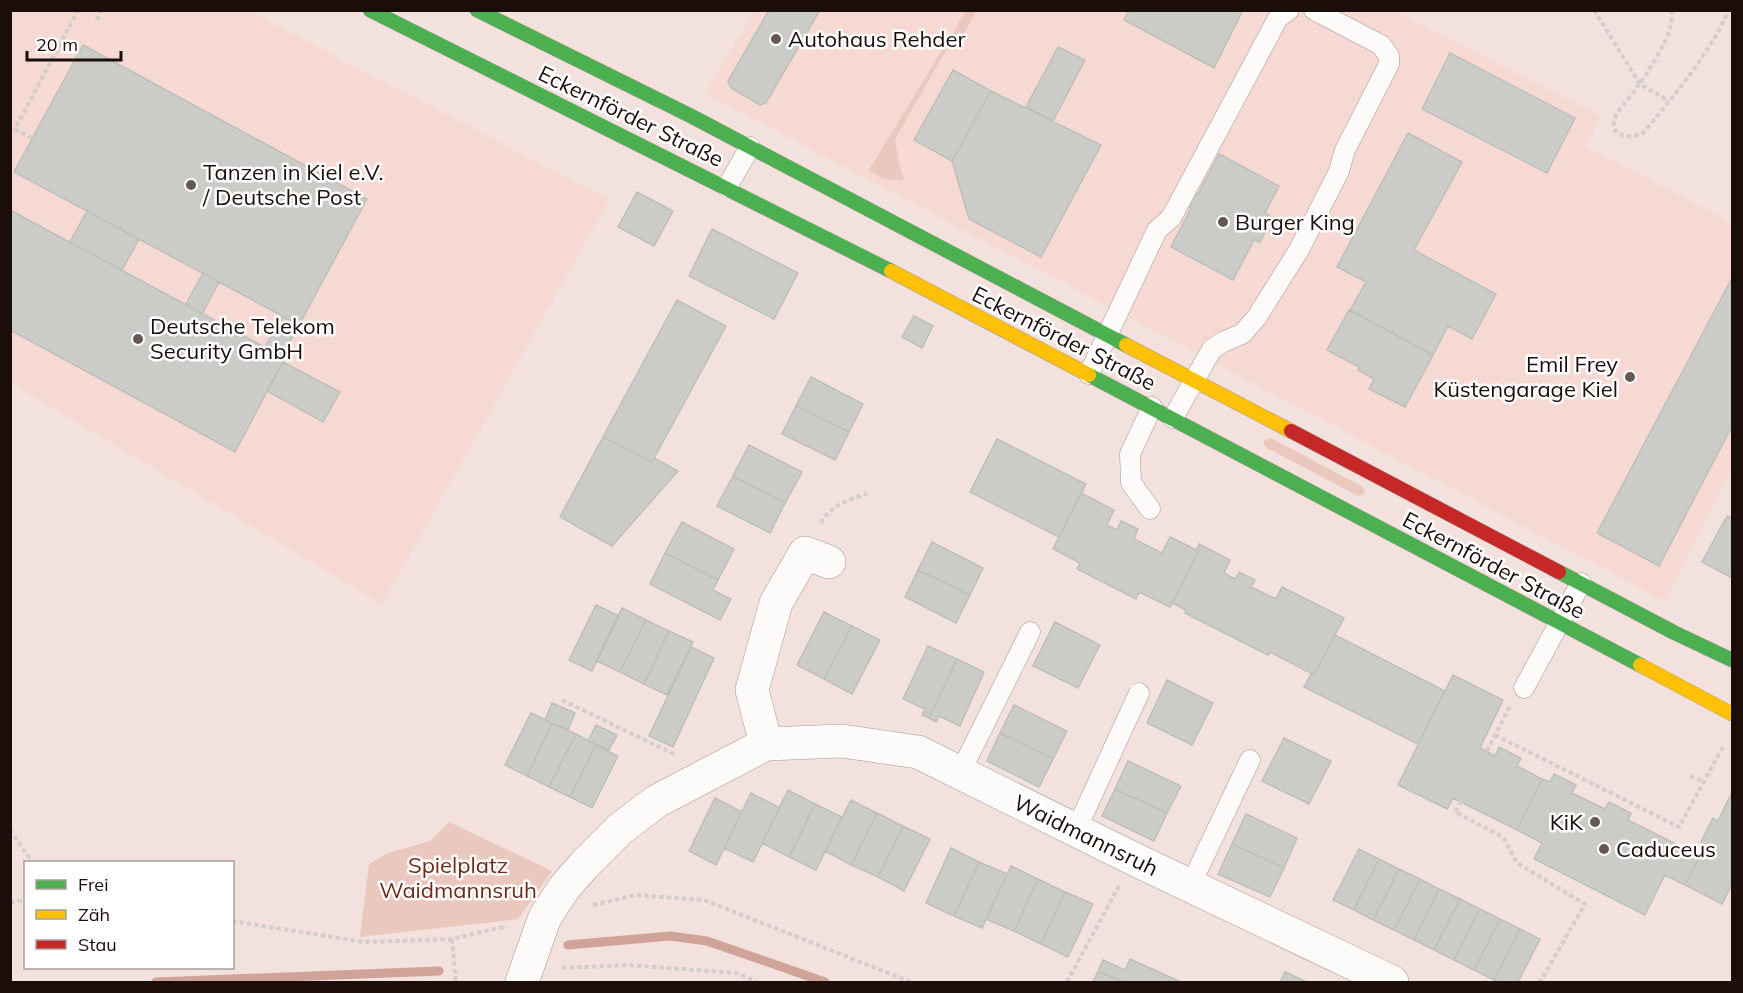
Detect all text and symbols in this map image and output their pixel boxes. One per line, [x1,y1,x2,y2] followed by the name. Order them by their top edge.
[27,24,122,62] scale bar
[788,25,965,53] place label: Autohaus Rehder
[769,32,783,46] marker: Autohaus Rehder
[36,33,78,56] text: 20 m
[534,59,728,173] street label: Eckernförder Straße
[202,158,384,211] place label: Tanzen in Kiel e.V. / Deutsche Post
[184,178,198,192] marker: Tanzen in Kiel e.V. / Deutsche Post
[1235,208,1355,236] place label: Burger King
[1216,215,1230,229] marker: Burger King
[967,280,1161,396] street label: Eckernförder Straße
[150,312,335,365] place label: Deutsche Telekom Security GmbH
[131,332,145,346] marker: Deutsche Telekom Security GmbH
[1433,350,1618,403] place label: Emil Frey Küstengarage Kiel
[1623,370,1637,384] marker: Emil Frey Küstengarage Kiel
[1398,505,1590,625] street label: Eckernförder Straße
[1009,788,1163,882] street label: Waidmannsruh
[1550,808,1584,836] place label: KiK
[1588,815,1602,829] marker: KiK
[1616,835,1716,863] place label: Caduceus
[1597,842,1611,856] marker: Caduceus
[379,851,537,904] park label: Spielplatz Waidmannsruh
[24,861,234,969] legend
[78,873,108,896] text: Frei
[78,903,110,926] text: Zäh
[78,933,117,956] text: Stau

